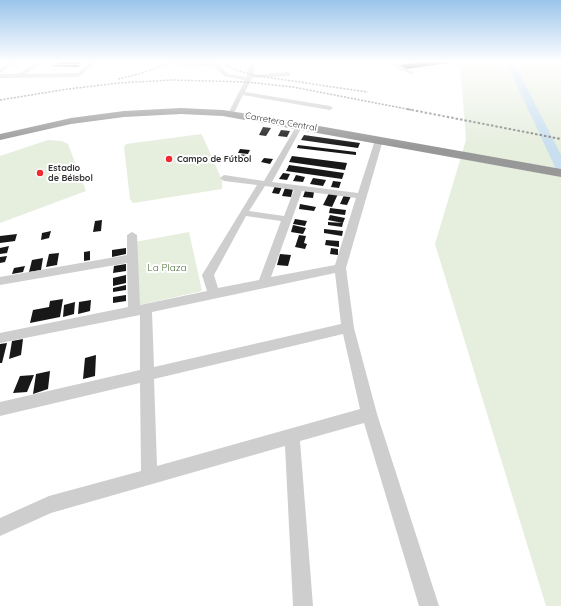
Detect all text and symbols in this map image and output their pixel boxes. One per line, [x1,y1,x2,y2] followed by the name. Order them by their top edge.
[244,110,318,134] street label: Carretera Central
[164,154,174,164] marker: Campo de Fútbol
[177,154,251,164] place label: Campo de Fútbol
[48,163,93,184] place label: Estadio de Béisbol
[35,168,45,178] marker: Estadio de Béisbol
[147,262,187,274] park label: La Plaza

